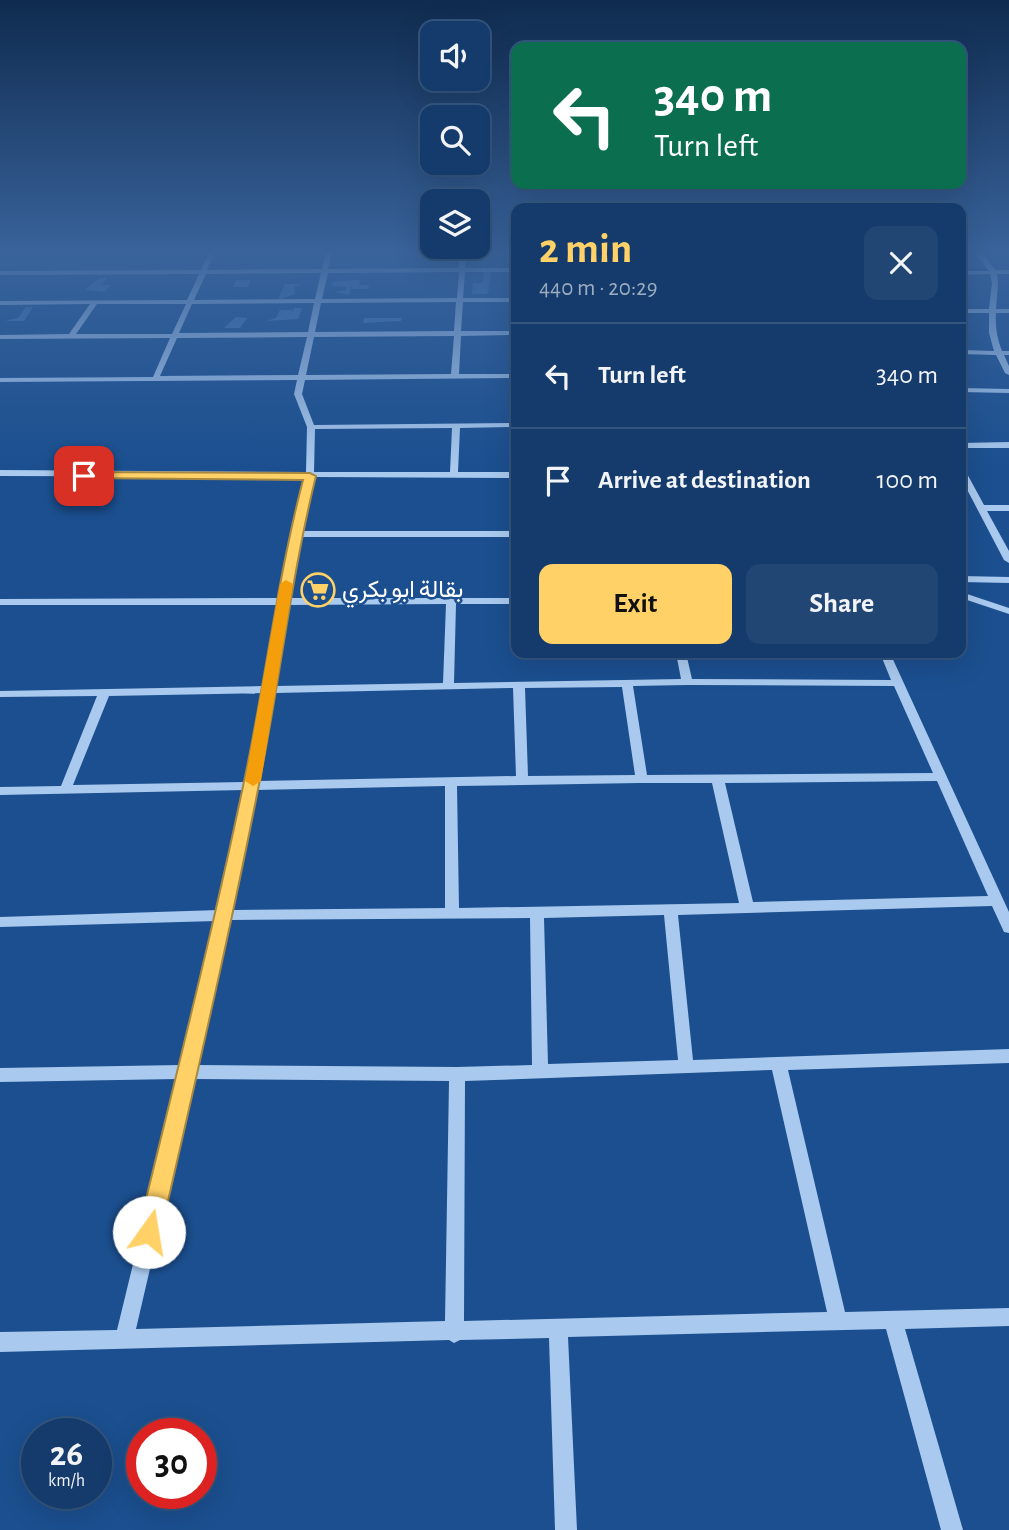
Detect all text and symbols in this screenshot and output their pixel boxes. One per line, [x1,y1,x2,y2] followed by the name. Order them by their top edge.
[420,21,490,259] map controls
[420,21,490,91] button: sound
[539,70,630,161] icon: left
[654,72,772,121] text: 340 m
[420,105,490,175] button: search
[654,130,758,162] text: Turn left
[420,189,490,259] button: layers
[864,226,938,300] button: close
[539,228,632,270] text: 2 min
[539,277,657,300] text: 440 m · 20:29
[539,357,577,395] icon: left
[598,362,686,388] text: Turn left
[876,362,938,388] text: 340 m
[54,446,114,506] pin
[65,457,103,495] icon: arrive
[539,462,577,500] icon: arrive
[598,467,811,493] text: Arrive at destination
[877,467,938,493] text: 100 m
[539,564,732,644] button: Exit
[746,564,938,644] button: Share
[299,571,337,609] supermarket icon: بقالة ابو بكري
[342,578,463,608] place label: بقالة ابو بكري
[112,1195,186,1269] position arrow
[126,1418,217,1509] speed limit sign: 30
[50,1437,83,1472] text: 26
[48,1472,85,1490] text: km/h

